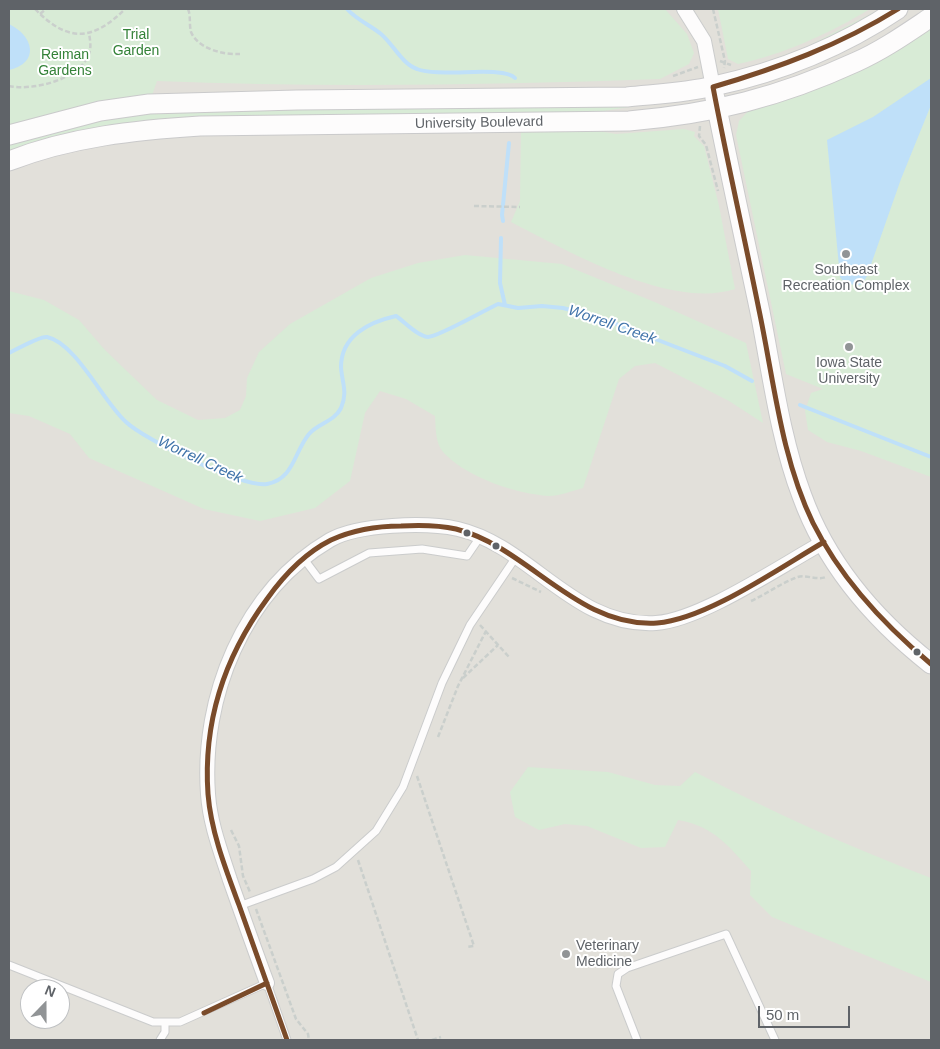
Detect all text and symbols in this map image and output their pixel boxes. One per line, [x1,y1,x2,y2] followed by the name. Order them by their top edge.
[113,27,159,59] park label: Trial Garden
[38,47,92,80] park label: Reiman Gardens
[415,113,543,133] street label: University Boulevard
[840,248,852,260] marker: Southeast Recreation Complex
[783,262,909,294] place label: Southeast Recreation Complex
[566,302,658,348] water label: Worrell Creek
[843,341,855,353] marker: Iowa State University
[816,355,882,388] place label: Iowa State University
[155,432,245,488] water label: Worrell Creek
[462,528,472,538] unlabelled marker
[491,541,501,551] unlabelled marker
[912,647,922,657] unlabelled marker
[576,938,639,970] place label: Veterinary Medicine
[560,948,572,960] marker: Veterinary Medicine
[20,979,70,1029] north arrow
[43,982,58,1000] text: N
[760,996,852,1028] scale bar
[766,1006,799,1023] text: 50 m

